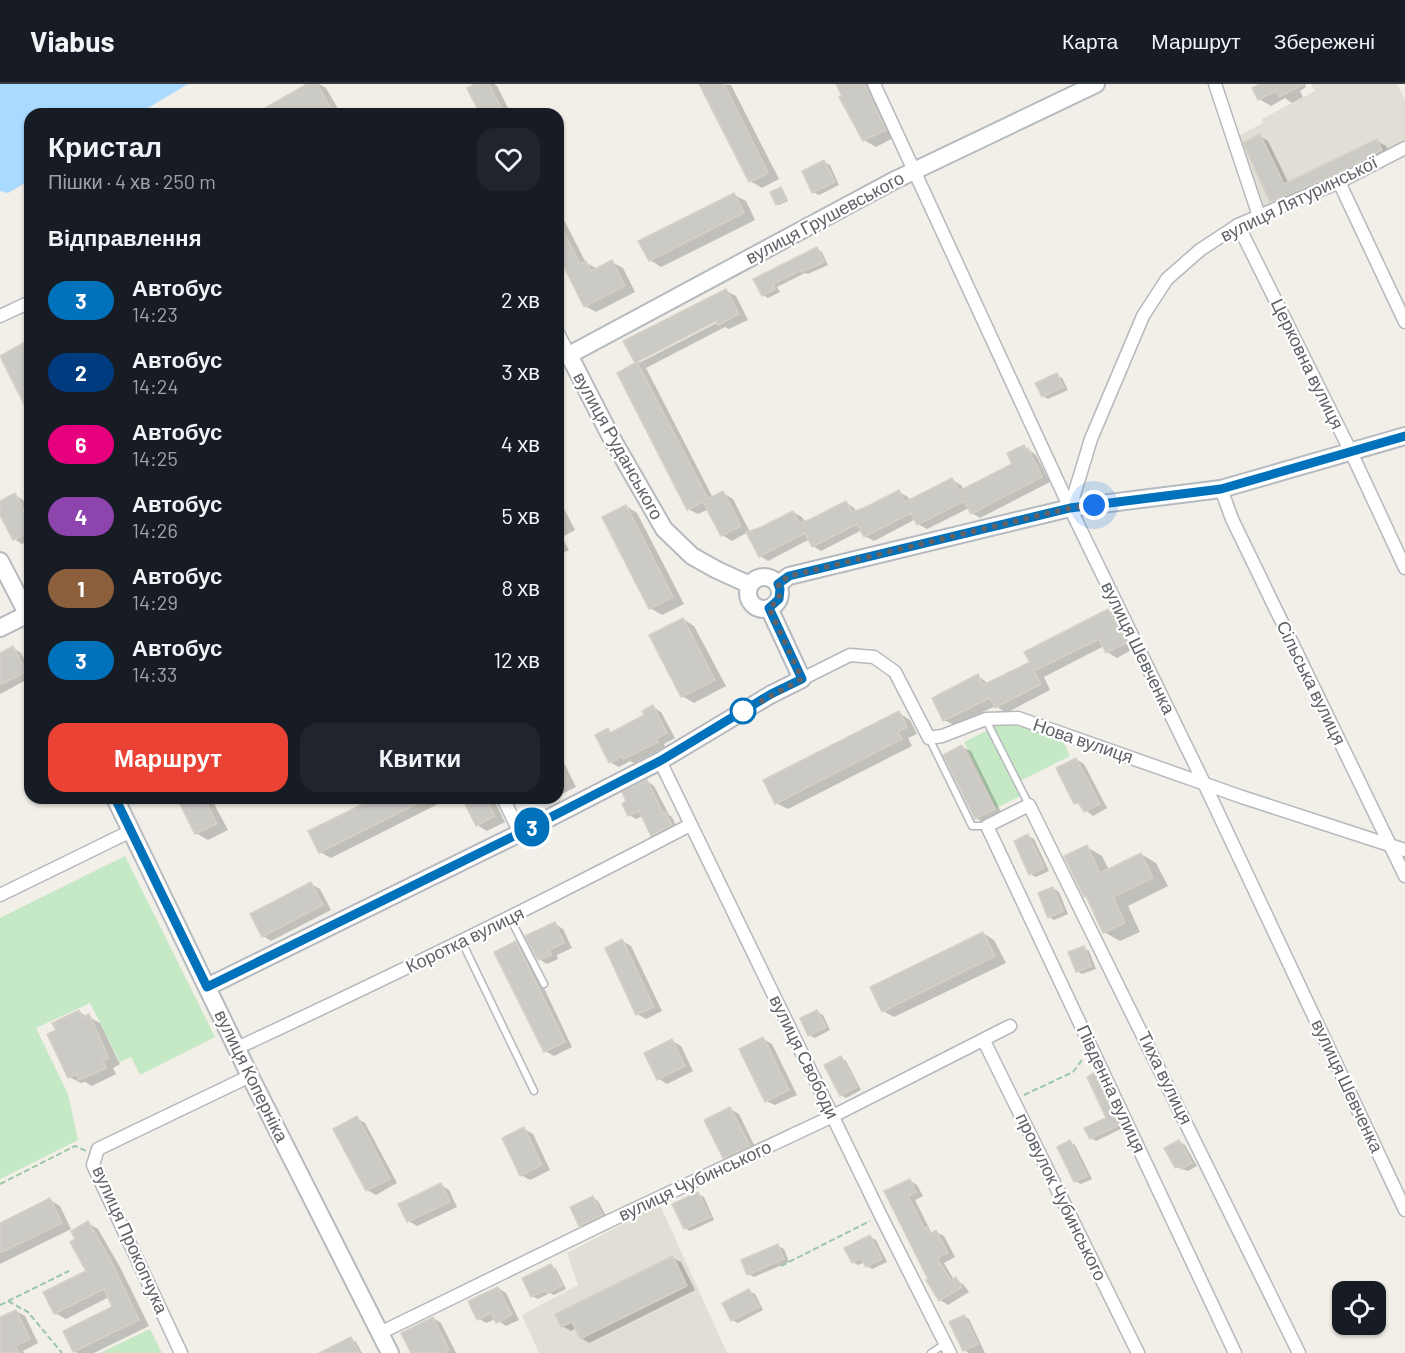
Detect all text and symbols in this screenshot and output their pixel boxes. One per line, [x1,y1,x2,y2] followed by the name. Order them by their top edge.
[30,24,115,58] text: Viabus
[1062,28,1118,53] text: Карта
[1151,28,1241,53] text: Маршрут
[1274,28,1375,53] text: Збережені
[477,128,540,191] button: heart
[48,129,162,163] text: Кристал
[1216,150,1381,246] street label: вулиця Лятуринської
[742,166,907,268] street label: вулиця Грушевського
[48,169,216,193] text: Пішки · 4 хв · 250 m
[48,224,202,250] text: Відправлення
[132,274,222,300] text: Автобус
[501,286,540,312] text: 2 хв
[75,288,87,313] text: 3
[1267,295,1349,433] street label: Церковна вулиця
[132,302,178,326] text: 14:23
[132,346,222,372] text: Автобус
[502,358,540,384] text: 3 хв
[75,360,87,385] text: 2
[569,368,669,523] street label: вулиця Руданського
[132,374,179,398] text: 14:24
[132,418,222,444] text: Автобус
[501,430,540,456] text: 4 хв
[75,432,87,457] text: 6
[132,446,178,470] text: 14:25
[132,490,222,516] text: Автобус
[1079,490,1109,520] your location
[502,502,540,528] text: 5 хв
[75,504,87,529] text: 4
[132,518,178,542] text: 14:26
[132,562,222,588] text: Автобус
[501,574,540,600] text: 8 хв
[77,576,85,601] text: 1
[1097,578,1181,718] street label: вулиця Шевченка
[132,590,178,614] text: 14:29
[1272,617,1351,748] street label: Сільська вулиця
[132,634,222,660] text: Автобус
[493,646,540,672] text: 12 хв
[75,648,87,673] text: 3
[132,662,177,686] text: 14:33
[730,698,756,724] unlabelled marker
[1030,713,1136,767] street label: Нова вулиця
[48,723,288,792] button: Маршрут
[300,723,540,792] button: Квитки
[512,808,552,846] line badge: 3
[526,815,538,840] text: 3
[402,901,527,977] street label: Коротка вулиця
[765,991,844,1122] street label: вулиця Свободи
[210,1006,294,1146] street label: вулиця Коперніка
[1307,1015,1389,1157] street label: вулиця Шевченка
[1073,1021,1151,1156] street label: Південна вулиця
[1134,1027,1198,1128] street label: Тиха вулиця
[1012,1109,1112,1284] street label: провулок Чубинського
[615,1135,775,1225] street label: вулиця Чубинського
[88,1162,174,1318] street label: вулиця Прокопчука
[1332,1281,1386,1335] map controls
[1332,1281,1386,1335] button: locate

